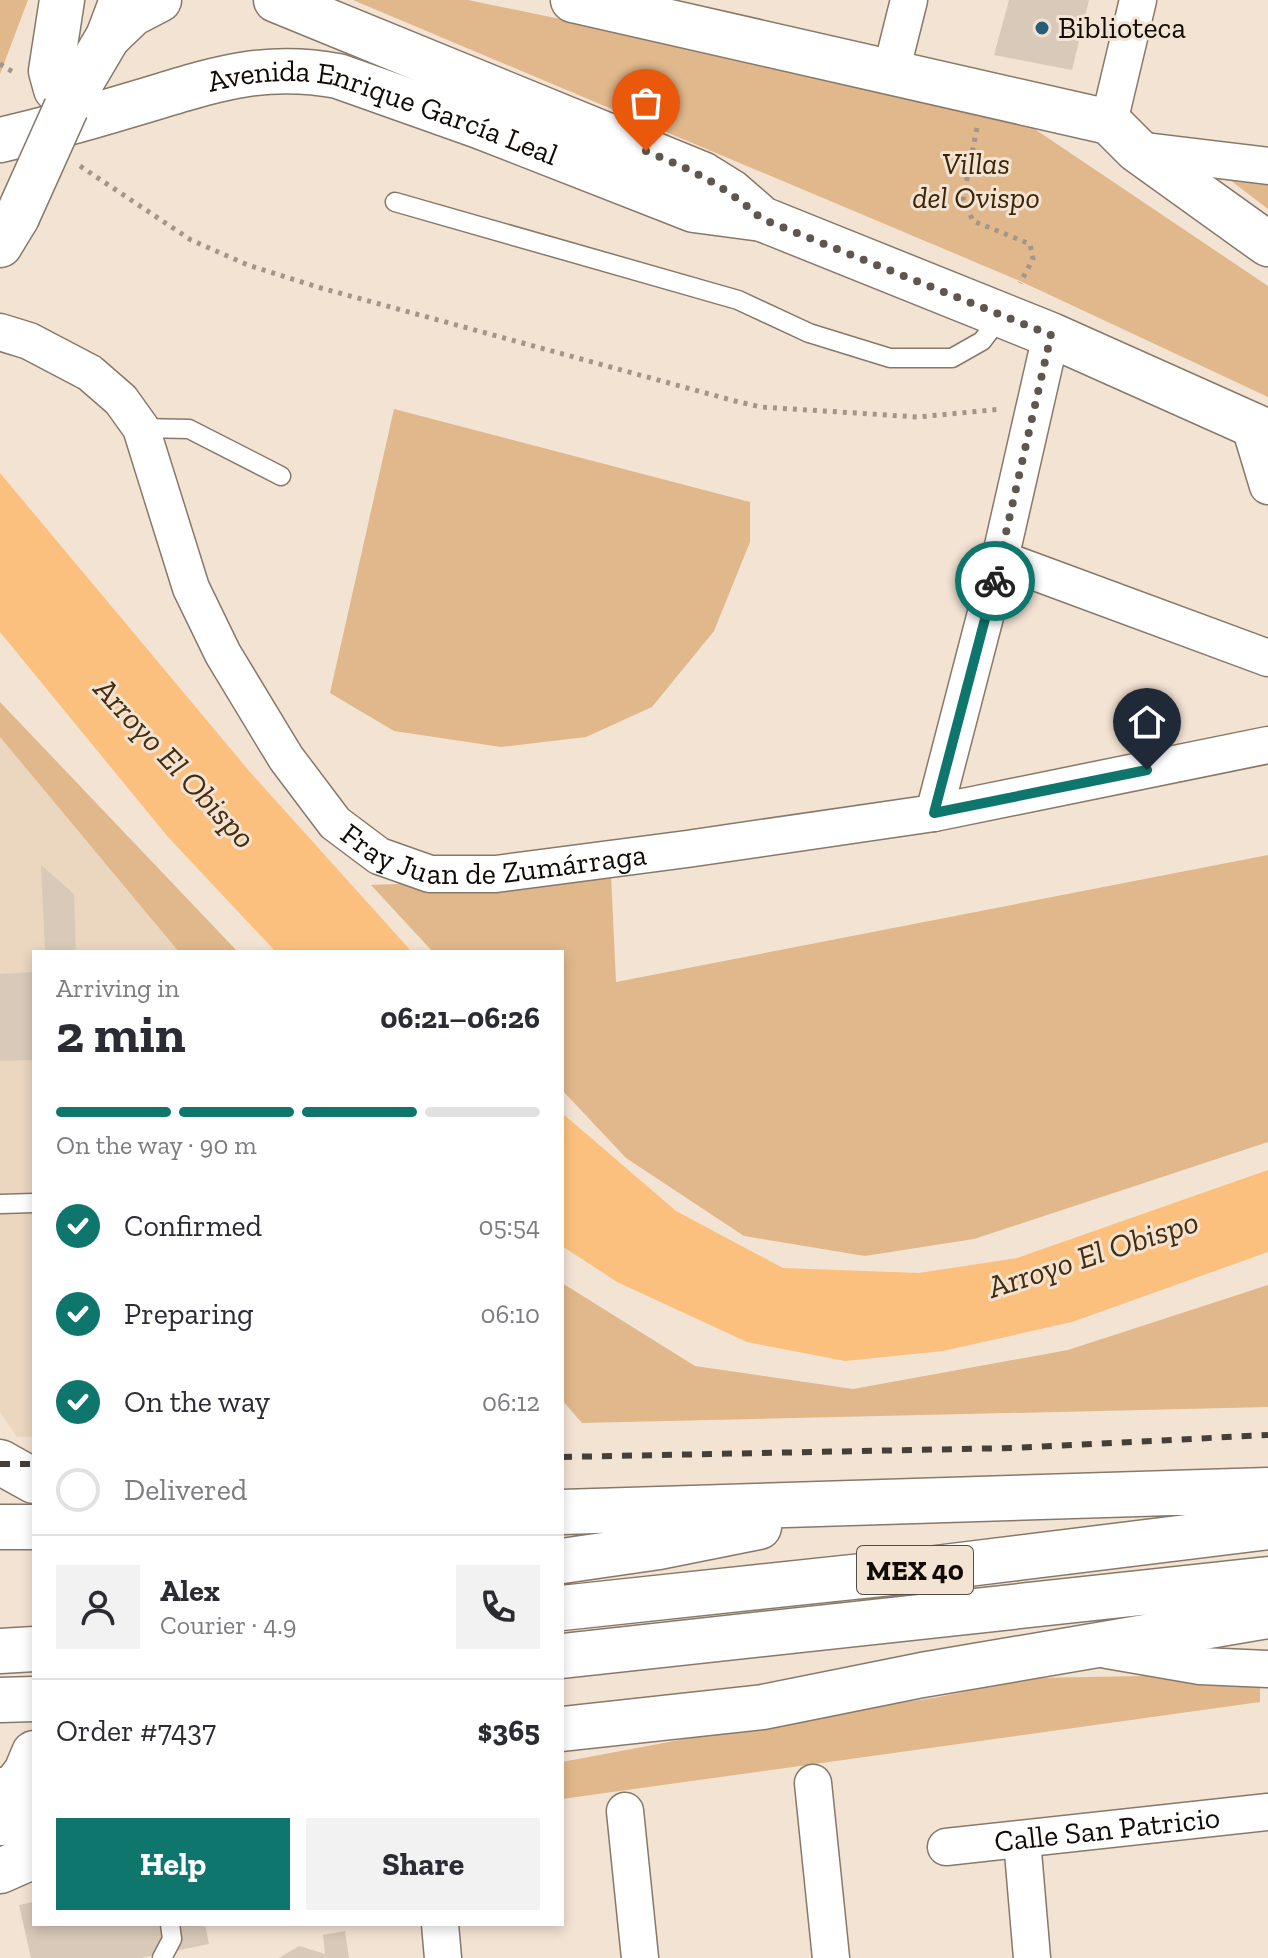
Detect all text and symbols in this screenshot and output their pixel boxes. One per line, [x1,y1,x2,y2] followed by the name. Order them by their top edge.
[1058,10,1186,46] place label: Biblioteca
[1033,19,1051,37] marker: Biblioteca
[204,53,563,173] street label: Avenida Enrique García Leal
[612,69,680,151] pin
[624,81,668,125] icon: bag
[912,146,1040,216] park label: Villas del Ovispo
[955,541,1035,621] courier
[973,559,1017,603] icon: bike
[86,669,264,856] water label: Arroyo El Obispo
[1113,688,1181,770] pin
[1125,700,1169,744] icon: home
[334,816,649,892] street label: Fray Juan de Zumárraga
[56,972,179,1004] text: Arriving in
[380,1000,540,1036] text: 06:21–06:26
[56,1003,186,1065] text: 2 min
[56,1129,257,1161] text: On the way · 90 m
[982,1202,1203,1306] water label: Arroyo El Obispo
[56,1204,100,1248] icon: check
[124,1208,262,1244] text: Confirmed
[479,1210,540,1242] text: 05:54
[56,1292,100,1336] icon: check
[124,1296,254,1332] text: Preparing
[480,1298,540,1330] text: 06:10
[56,1380,100,1424] icon: check
[124,1384,270,1420] text: On the way
[482,1386,540,1418] text: 06:12
[124,1472,247,1508] text: Delivered
[857,1546,973,1594] road number: MEX 40
[56,1565,140,1649] button: person
[456,1565,540,1649] button: phone
[160,1573,220,1609] text: Alex
[160,1609,296,1641] text: Courier · 4.9
[56,1713,216,1749] text: Order #7437
[478,1713,540,1749] text: $365
[992,1799,1222,1860] street label: Calle San Patricio
[56,1818,290,1910] button: Help
[306,1818,540,1910] button: Share

